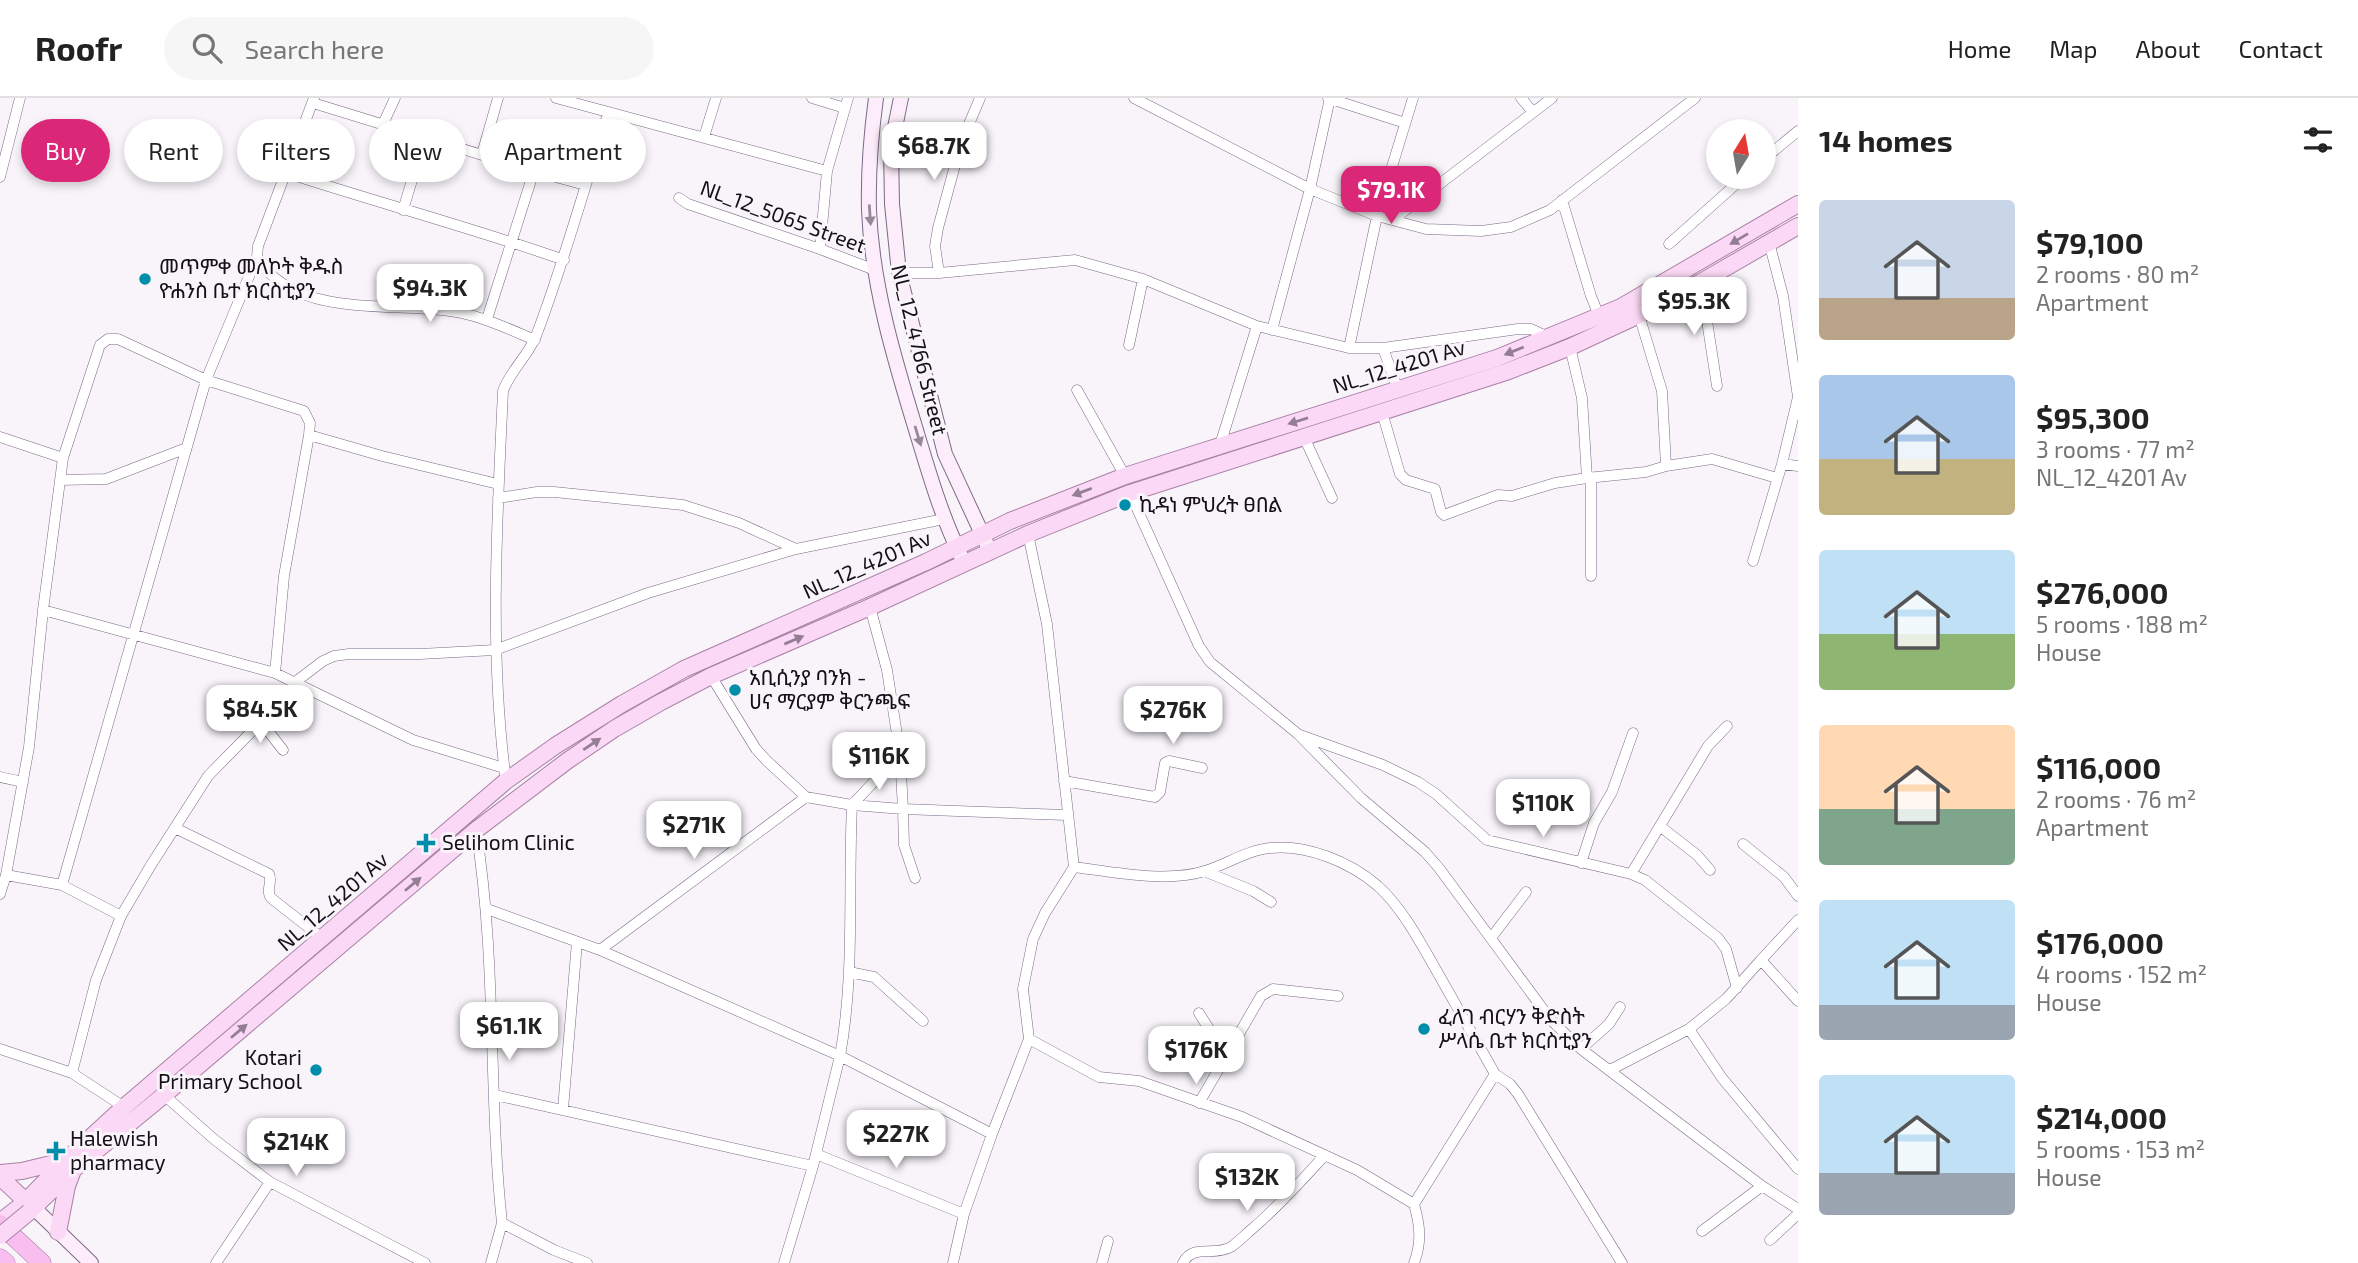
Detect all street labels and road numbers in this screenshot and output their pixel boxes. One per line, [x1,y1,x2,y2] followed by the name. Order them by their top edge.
[697,174,870,257] street label: NL_12_5065 Street
[887,262,954,438] street label: NL_12_4766 Street
[1329,333,1468,398] street label: NL_12_4201 Av
[798,524,934,603] street label: NL_12_4201 Av
[272,846,392,956] street label: NL_12_4201 Av

